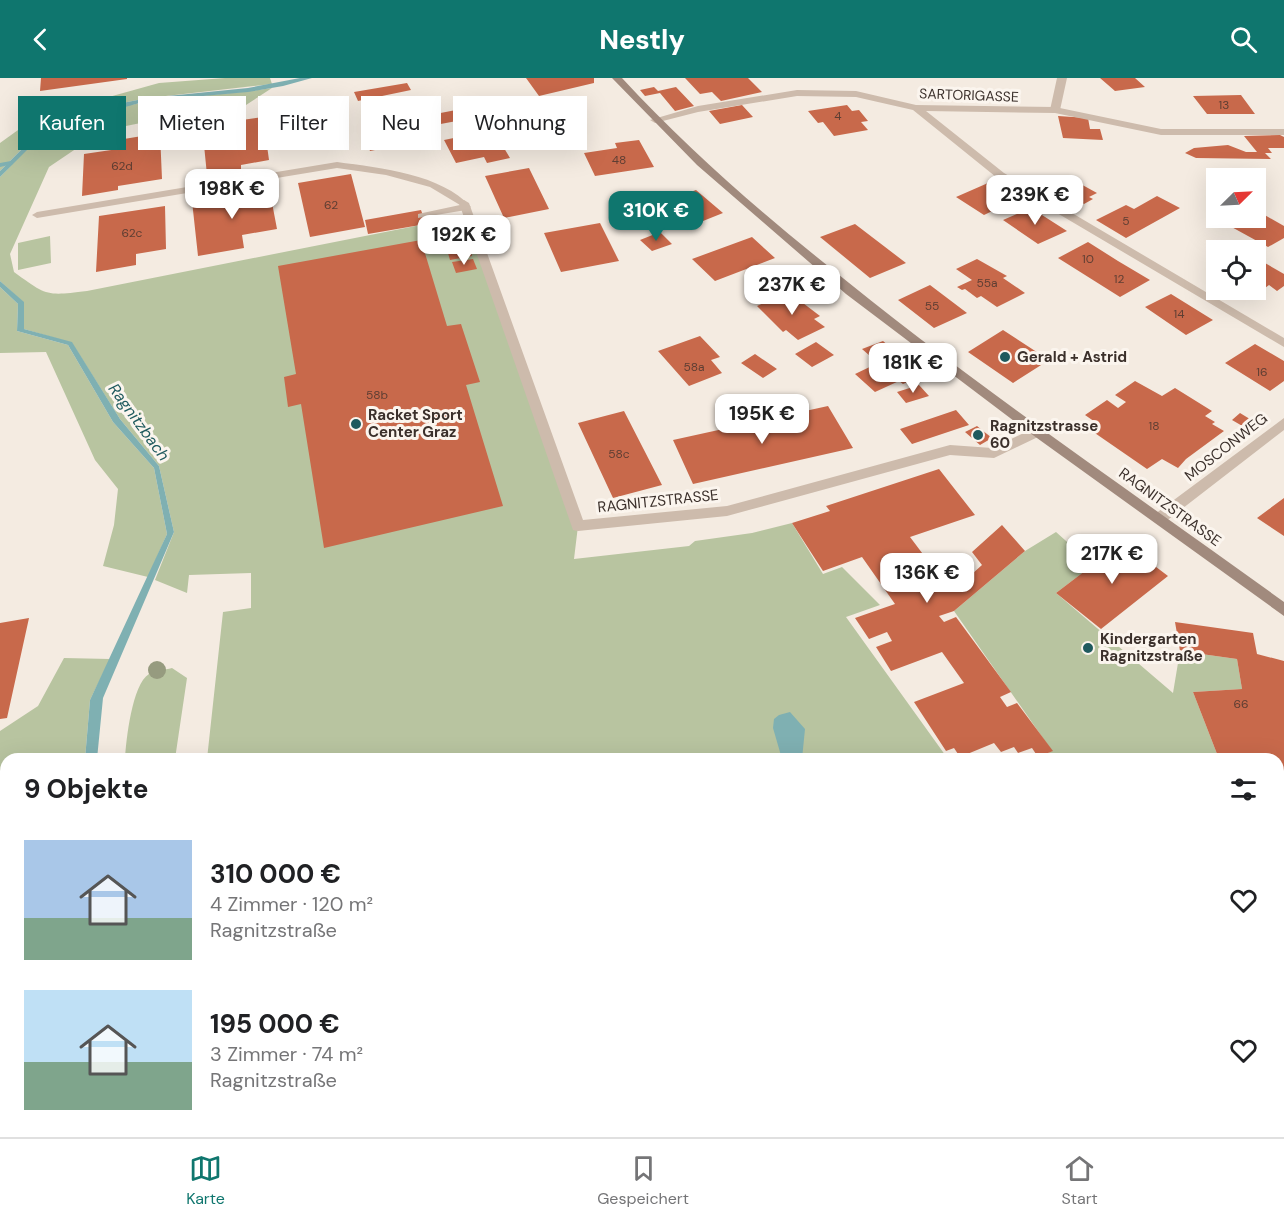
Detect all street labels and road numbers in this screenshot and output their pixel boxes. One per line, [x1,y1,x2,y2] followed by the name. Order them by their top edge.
[919,84,1019,106] street label: SARTORIGASSE
[1180,408,1272,486] street label: MOSCONWEG
[1115,463,1225,551] street label: RAGNITZSTRASSE
[596,485,720,517] street label: RAGNITZSTRASSE

